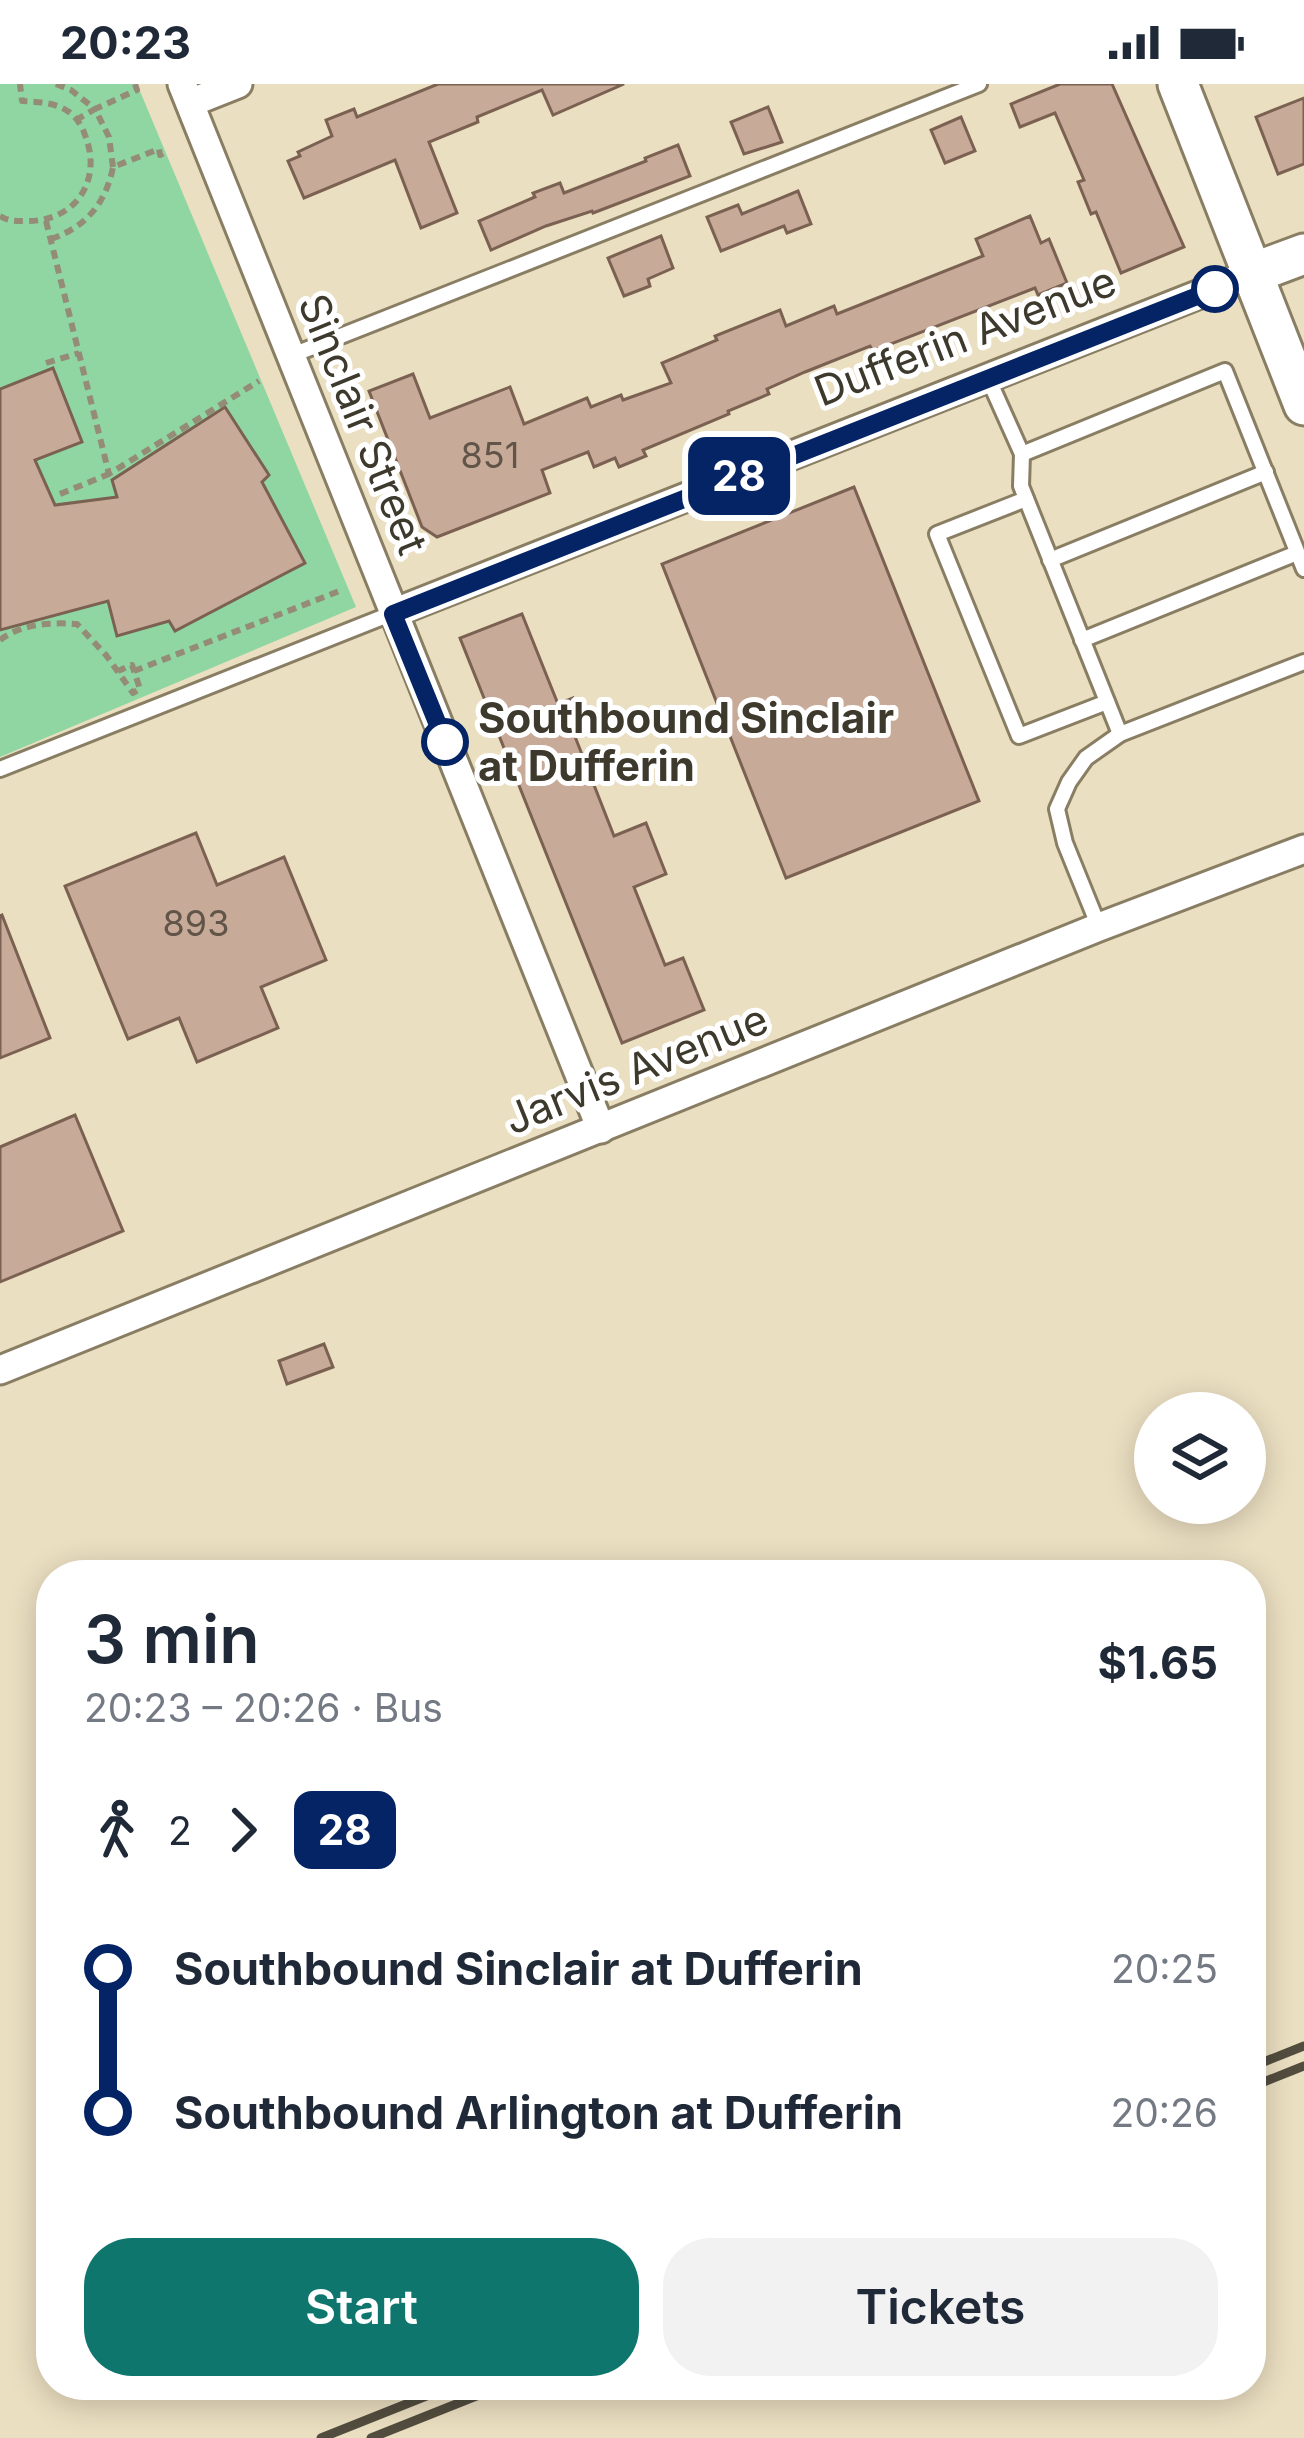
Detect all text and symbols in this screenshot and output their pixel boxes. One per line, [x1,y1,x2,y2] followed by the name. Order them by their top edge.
[60,15,191,70] text: 20:23
[807,255,1123,416] street label: Dufferin Avenue
[1193,267,1237,311] unlabelled marker
[288,286,439,561] street label: Sinclair Street
[461,433,519,477] house number: 851
[685,437,793,515] line badge: 28
[712,450,766,501] text: 28
[478,692,894,791] place label: Southbound Sinclair at Dufferin
[423,720,467,764] marker: Southbound Sinclair at Dufferin
[163,901,229,945] house number: 893
[497,993,775,1144] street label: Jarvis Avenue
[1134,1392,1266,1524] map controls
[1134,1392,1266,1524] button: layers
[84,1599,260,1679] text: 3 min
[1097,1635,1218,1690] text: $1.65
[84,1684,443,1731] text: 20:23 – 20:26 · Bus
[84,1797,150,1863] icon: walk
[210,1797,276,1863] icon: forward
[318,1804,372,1855] text: 28
[168,1807,192,1854] text: 2
[174,1941,863,1996] text: Southbound Sinclair at Dufferin
[1111,1945,1218,1992] text: 20:25
[174,2085,903,2140] text: Southbound Arlington at Dufferin
[1110,2089,1218,2136] text: 20:26
[84,2238,639,2376] button: Start
[663,2238,1218,2376] button: Tickets

